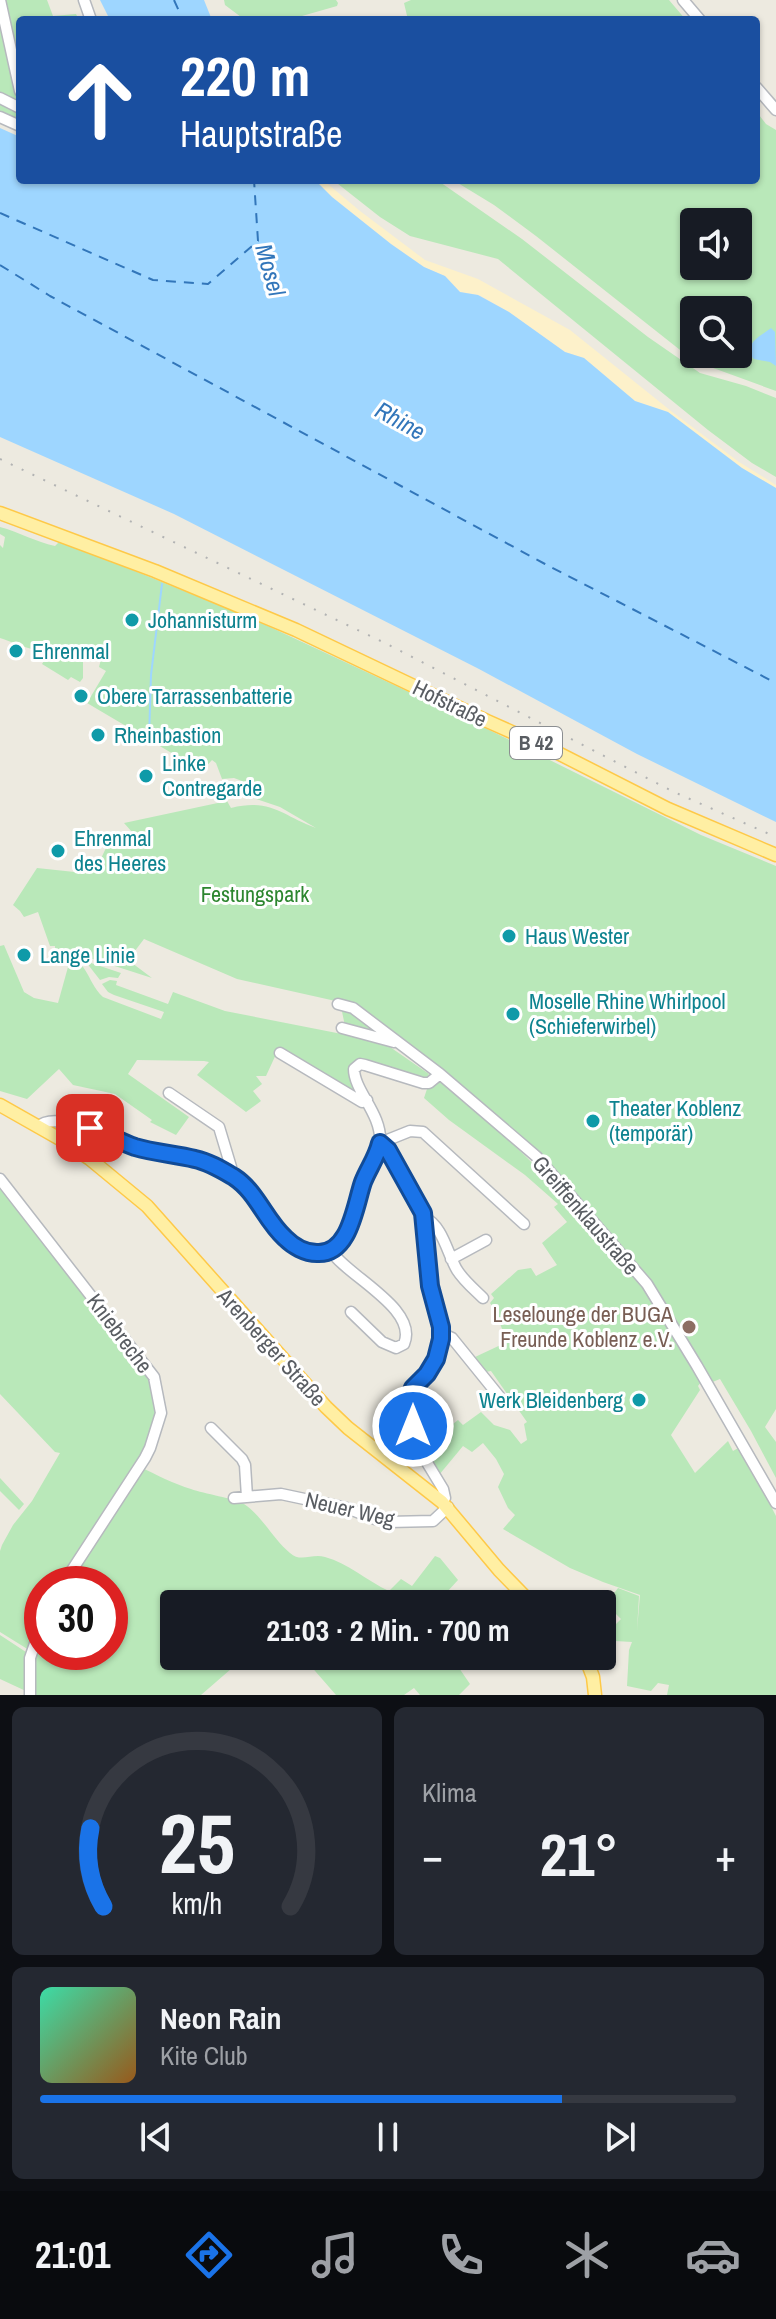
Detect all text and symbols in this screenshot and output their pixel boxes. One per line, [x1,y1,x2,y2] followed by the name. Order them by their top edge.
[180,38,310,113] text: 220 m
[48,48,152,152] icon: ahead
[180,110,342,158] text: Hauptstraße
[680,208,752,368] map controls
[680,208,752,280] button: sound
[248,240,294,300] water label: Mosel
[680,296,752,368] button: search
[370,393,431,447] water label: Rhine
[148,605,257,635] place label: Johannisturm
[123,611,141,629] marker: Johannisturm
[32,636,109,666] place label: Ehrenmal
[7,642,25,660] marker: Ehrenmal
[408,672,492,734] street label: Hofstraße
[97,681,293,711] place label: Obere Tarrassenbatterie
[72,687,90,705] marker: Obere Tarrassenbatterie
[114,720,221,750] place label: Rheinbastion
[89,726,107,744] marker: Rheinbastion
[510,727,562,759] road number: B 42
[162,748,262,803] place label: Linke Contregarde
[137,767,155,785] marker: Linke Contregarde
[74,823,166,878] place label: Ehrenmal des Heeres
[49,842,67,860] marker: Ehrenmal des Heeres
[201,879,310,909] park label: Festungspark
[525,921,629,951] place label: Haus Wester
[500,927,518,945] marker: Haus Wester
[40,940,135,970] place label: Lange Linie
[15,946,33,964] marker: Lange Linie
[529,986,726,1041] place label: Moselle Rhine Whirlpool (Schieferwirbel)
[504,1005,522,1023] marker: Moselle Rhine Whirlpool (Schieferwirbel)
[609,1093,741,1148] place label: Theater Koblenz (temporär)
[56,1094,124,1162] pin
[68,1106,112,1150] icon: arrive
[584,1112,602,1130] marker: Theater Koblenz (temporär)
[526,1149,646,1281] street label: Greiffenklaustraße
[210,1281,333,1413] street label: Arenberger Straße
[80,1287,160,1379] street label: Kniebreche
[492,1299,674,1354] place label: Leselounge der BUGA Freunde Koblenz e.V.
[680,1318,698,1336] marker: Leselounge der BUGA Freunde Koblenz e.V.
[371,1384,455,1468] position arrow
[479,1385,623,1415] place label: Werk Bleidenberg
[630,1391,648,1409] marker: Werk Bleidenberg
[302,1484,398,1534] street label: Neuer Weg
[24,1566,128,1670] speed limit sign: 30
[266,1610,510,1650] text: 21:03 · 2 Min. · 700 m
[422,1775,477,1810] text: Klima
[159,1787,235,1899] text: 25
[540,1814,618,1895] text: 21°
[422,1825,443,1885] text: −
[715,1825,736,1885] text: +
[172,1884,222,1923] text: km/h
[160,1998,282,2038] text: Neon Rain
[160,2038,248,2073] text: Kite Club
[134,2115,178,2159] icon: previous
[366,2115,410,2159] icon: pause
[598,2115,642,2159] icon: next
[181,2227,237,2283] icon: directions
[307,2227,363,2283] icon: music
[433,2227,489,2283] icon: phone
[559,2227,615,2283] icon: climate
[685,2227,741,2283] icon: car
[35,2231,111,2279] text: 21:01

